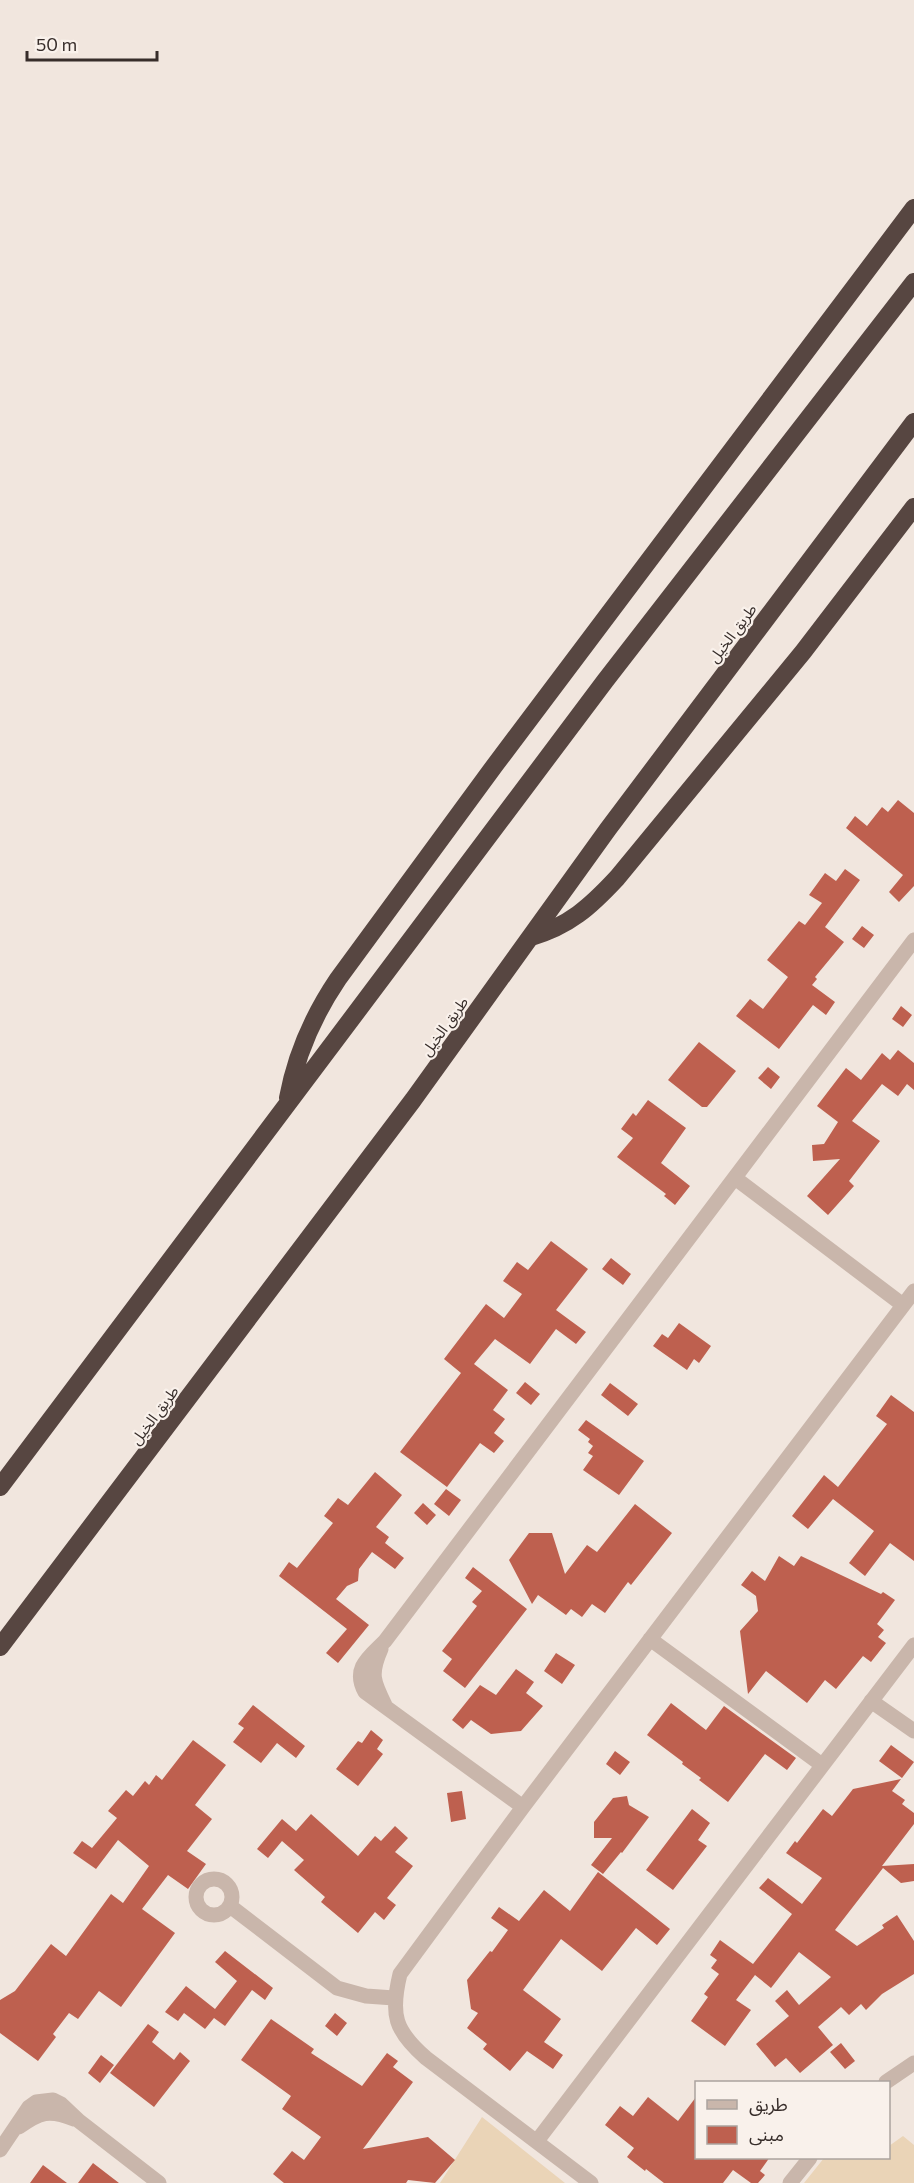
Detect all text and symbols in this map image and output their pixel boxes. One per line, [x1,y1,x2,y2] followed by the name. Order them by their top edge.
[27,24,158,62] scale bar
[36,33,77,55] text: 50 m
[704,600,761,667] street label: طريق الخيل
[417,993,473,1060] street label: طريق الخيل
[126,1382,183,1449] street label: طريق الخيل
[695,2081,890,2159] legend
[749,2093,788,2116] text: طريق
[749,2123,784,2146] text: مبنى

